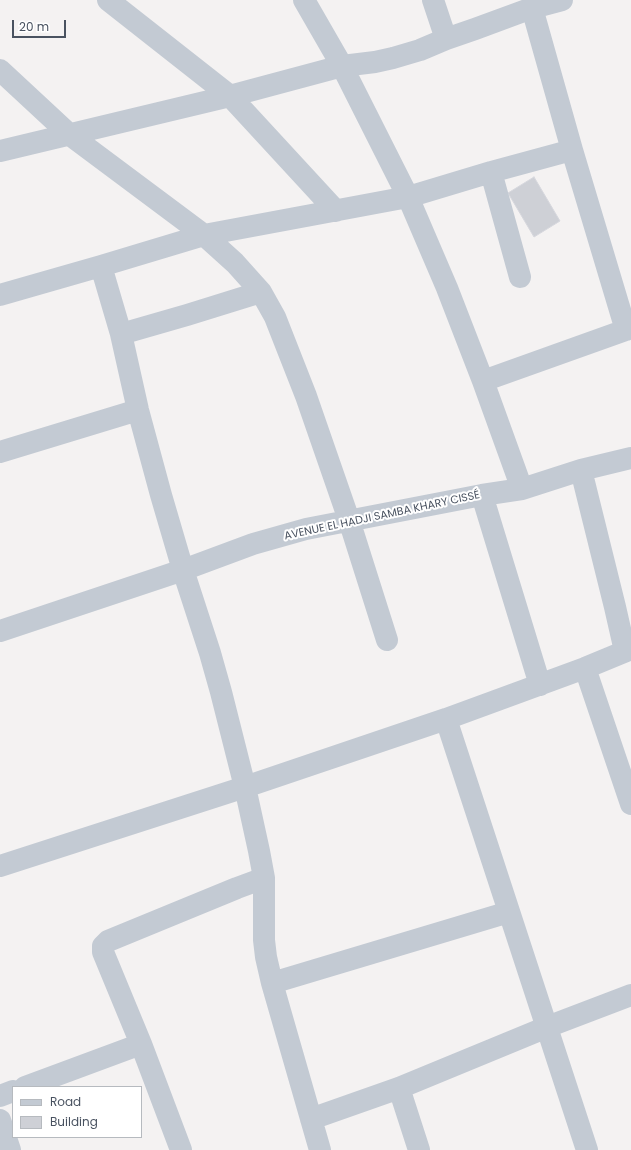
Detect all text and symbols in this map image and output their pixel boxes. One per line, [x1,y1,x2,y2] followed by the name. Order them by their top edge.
[14,12,68,38] scale bar
[19,18,49,35] text: 20 m
[283,489,481,543] street label: AVENUE EL HADJI SAMBA KHARY CISSÉ
[12,1086,142,1138] legend
[50,1093,81,1110] text: Road
[50,1113,98,1130] text: Building

